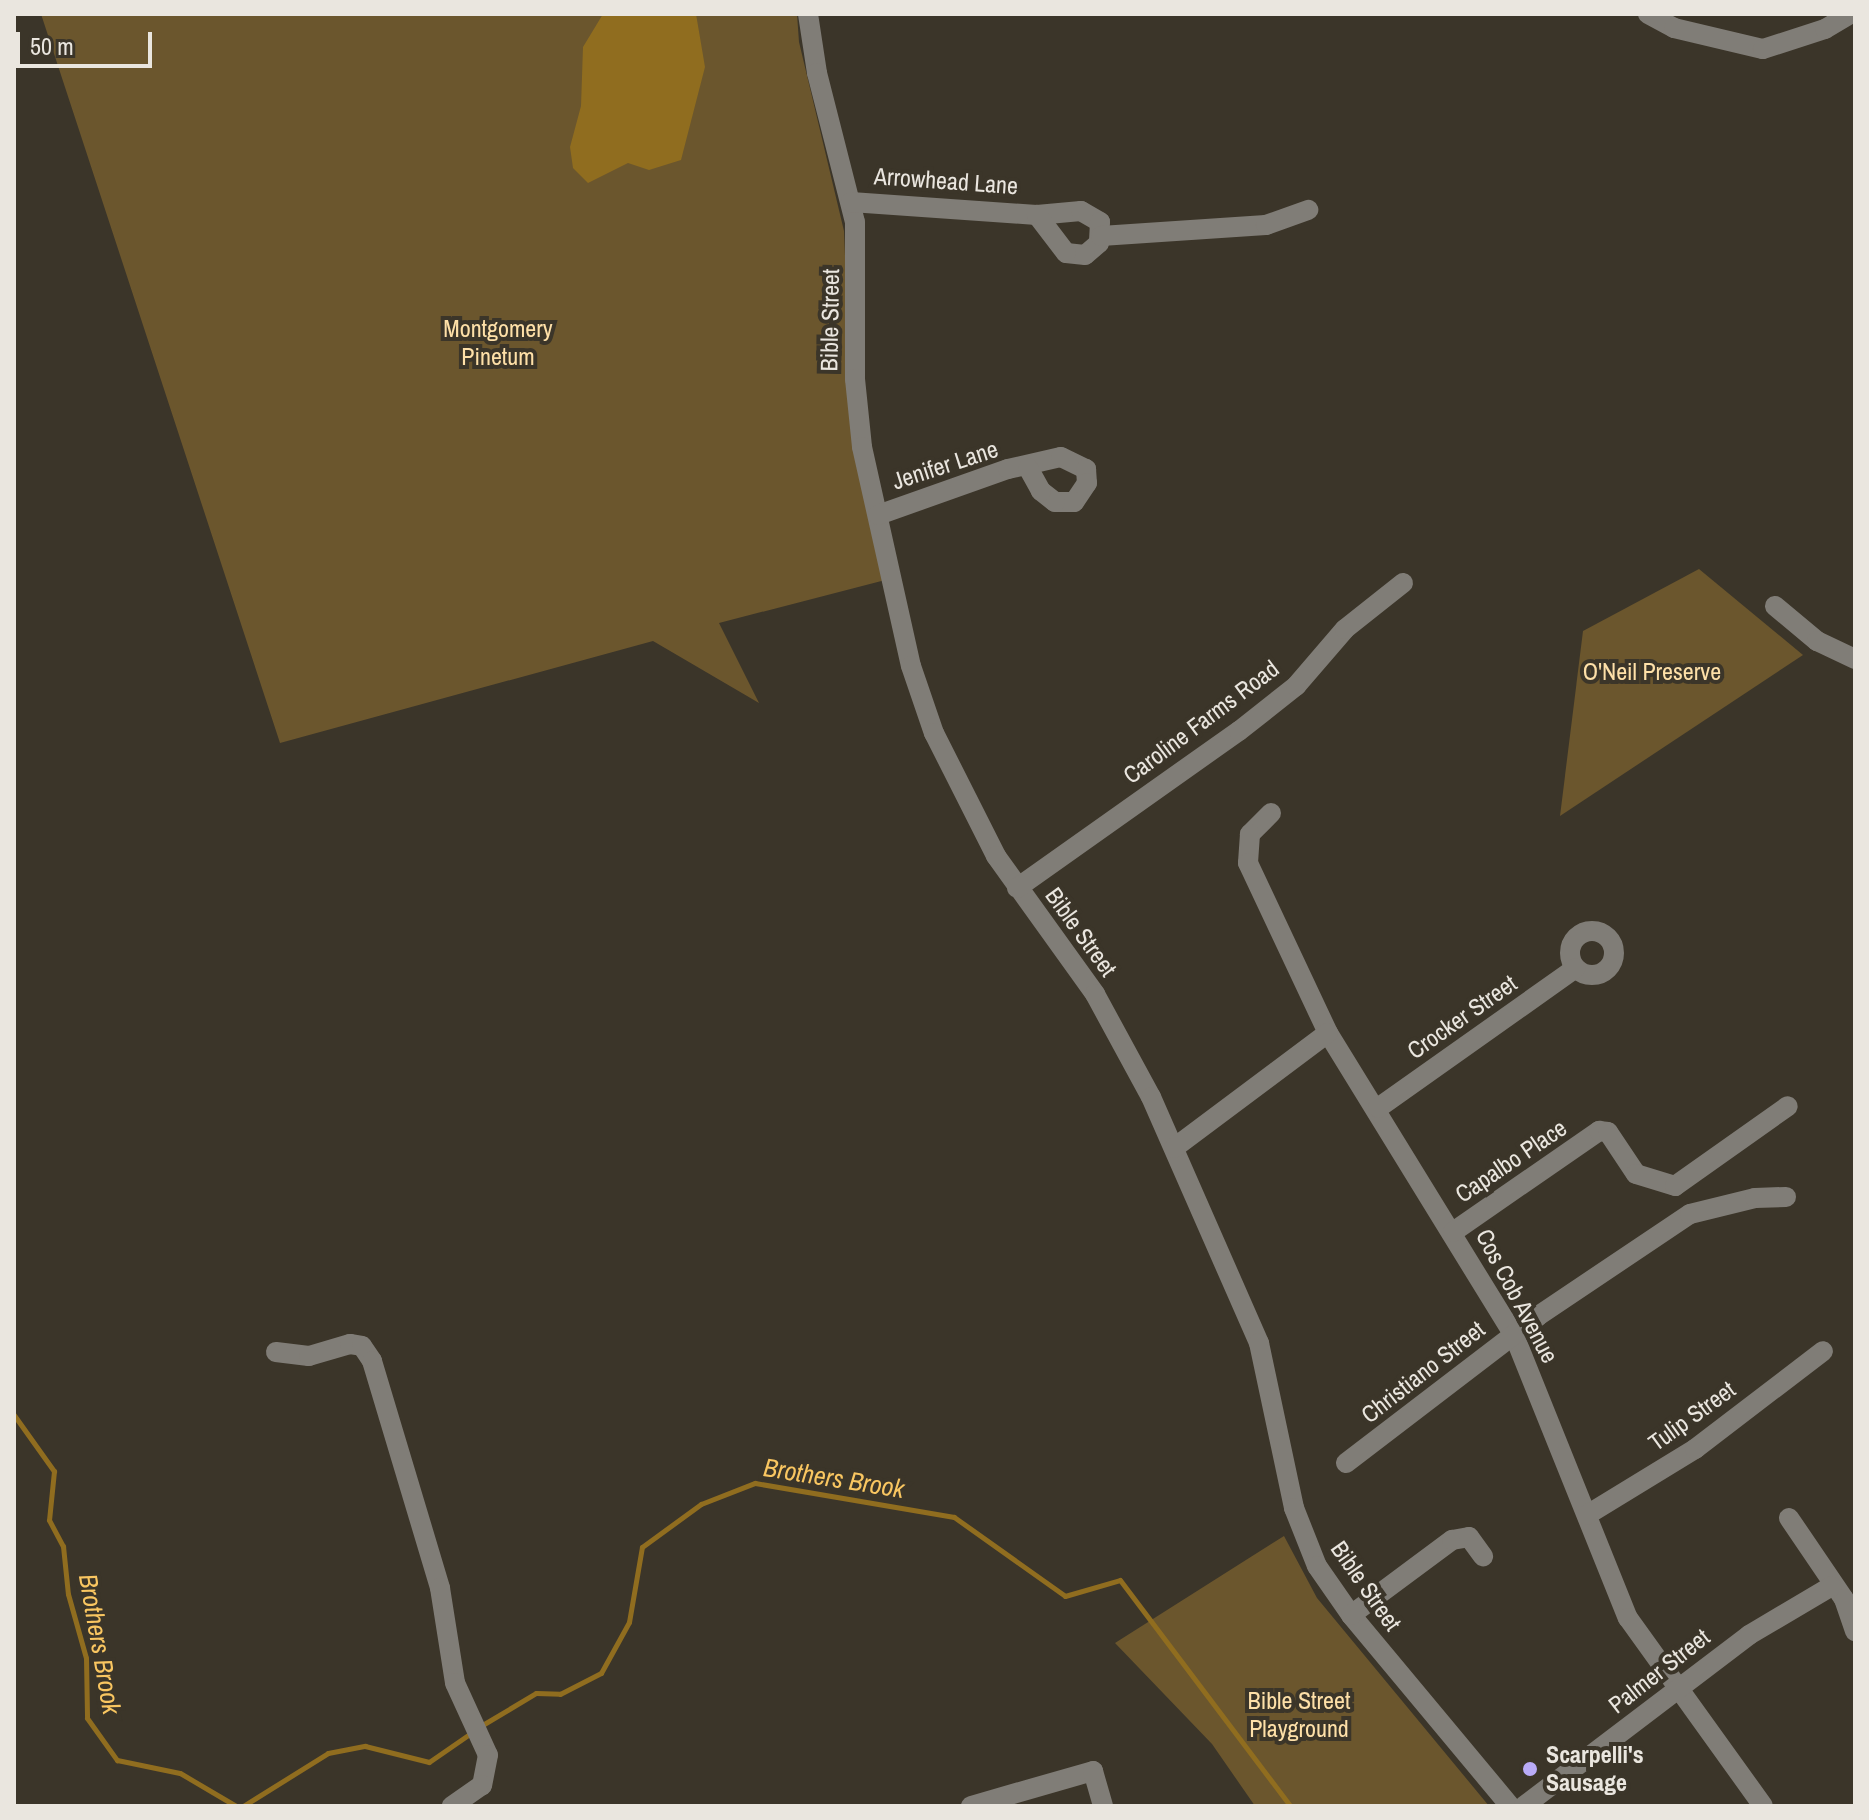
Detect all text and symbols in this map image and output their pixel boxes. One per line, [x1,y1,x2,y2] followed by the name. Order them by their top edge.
[20,16,156,66] scale bar
[30,30,74,62] text: 50 m
[873,162,1019,200] street label: Arrowhead Lane
[815,268,845,372] street label: Bible Street
[443,315,553,371] park label: Montgomery Pinetum
[889,434,1001,496] street label: Jenifer Lane
[1118,654,1284,790] street label: Caroline Farms Road
[1583,658,1721,686] park label: O'Neil Preserve
[1039,882,1123,982] street label: Bible Street
[1402,969,1522,1065] street label: Crocker Street
[1450,1113,1572,1209] street label: Capalbo Place
[1469,1224,1565,1368] street label: Cos Cob Avenue
[1356,1315,1490,1429] street label: Christiano Street
[1643,1375,1741,1457] street label: Tulip Street
[761,1451,907,1505] water label: Brothers Brook
[1325,1536,1407,1636] street label: Bible Street
[72,1571,128,1717] water label: Brothers Brook
[1603,1623,1715,1719] street label: Palmer Street
[1248,1687,1350,1743] park label: Bible Street Playground
[1546,1741,1644,1797] place label: Scarpelli's Sausage
[1521,1760,1539,1778] marker: Scarpelli's Sausage

